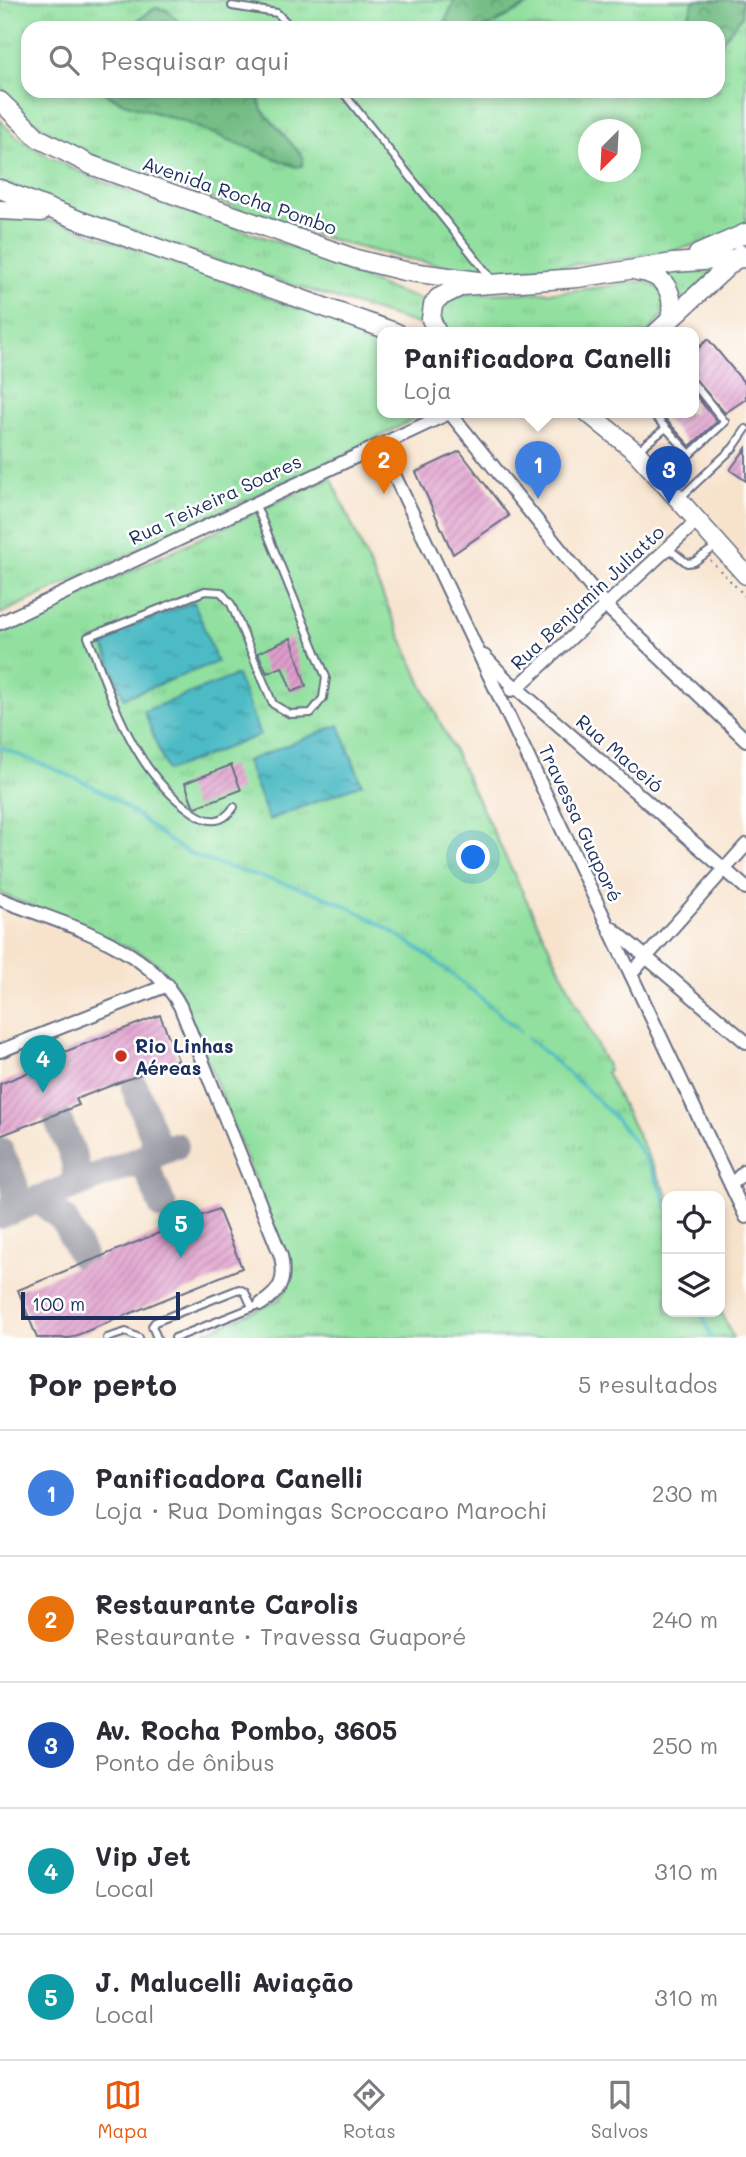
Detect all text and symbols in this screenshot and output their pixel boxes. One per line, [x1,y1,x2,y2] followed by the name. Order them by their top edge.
[21,21,725,98] search box
[45,41,83,79] icon: search
[101,43,290,77] text: Pesquisar aqui
[578,119,641,182] north arrow
[139,150,341,240] street label: Avenida Rocha Pombo
[377,327,699,418] popup
[404,341,672,375] text: Panificadora Canelli
[404,375,452,405] text: Loja
[361,436,407,494] pin: 2
[515,441,561,499] pin: 1
[646,446,692,504] pin: 3
[125,448,305,550] street label: Rua Teixeira Soares
[505,519,669,675] street label: Rua Benjamin Juliatto
[571,708,669,798] street label: Rua Maceió
[534,740,628,906] street label: Travessa Guaporé
[456,840,490,874] your location
[135,1033,234,1080] place label: Rio Linhas Aéreas
[20,1035,66,1093] pin: 4
[113,1048,129,1064] marker: Rio Linhas Aéreas
[662,1191,725,1317] map controls
[662,1191,725,1254] button: locate
[158,1200,204,1258] pin: 5
[662,1254,725,1317] button: layers
[21,1289,180,1321] scale bar
[32,1291,85,1316] text: 100 m
[28,1364,177,1404] text: Por perto
[578,1369,718,1399] text: 5 resultados
[95,1461,363,1495] text: Panificadora Canelli
[46,1478,56,1508] text: 1
[652,1478,718,1508] text: 230 m
[95,1495,547,1525] text: Loja · Rua Domingas Scroccaro Marochi
[95,1587,358,1621] text: Restaurante Carolis
[45,1604,57,1634] text: 2
[652,1604,718,1634] text: 240 m
[95,1621,467,1651] text: Restaurante · Travessa Guaporé
[95,1713,397,1747] text: Av. Rocha Pombo, 3605
[44,1730,58,1760] text: 3
[652,1730,718,1760] text: 250 m
[95,1747,275,1777] text: Ponto de ônibus
[95,1839,191,1873] text: Vip Jet
[44,1856,58,1886] text: 4
[654,1856,718,1886] text: 310 m
[95,1873,154,1903] text: Local
[95,1965,353,1999] text: J. Malucelli Aviação
[44,1982,58,2012] text: 5
[654,1982,718,2012] text: 310 m
[95,1999,154,2029] text: Local
[97,2076,148,2143] tab: Mapa
[343,2076,396,2143] tab: Rotas
[591,2076,649,2143] tab: Salvos

